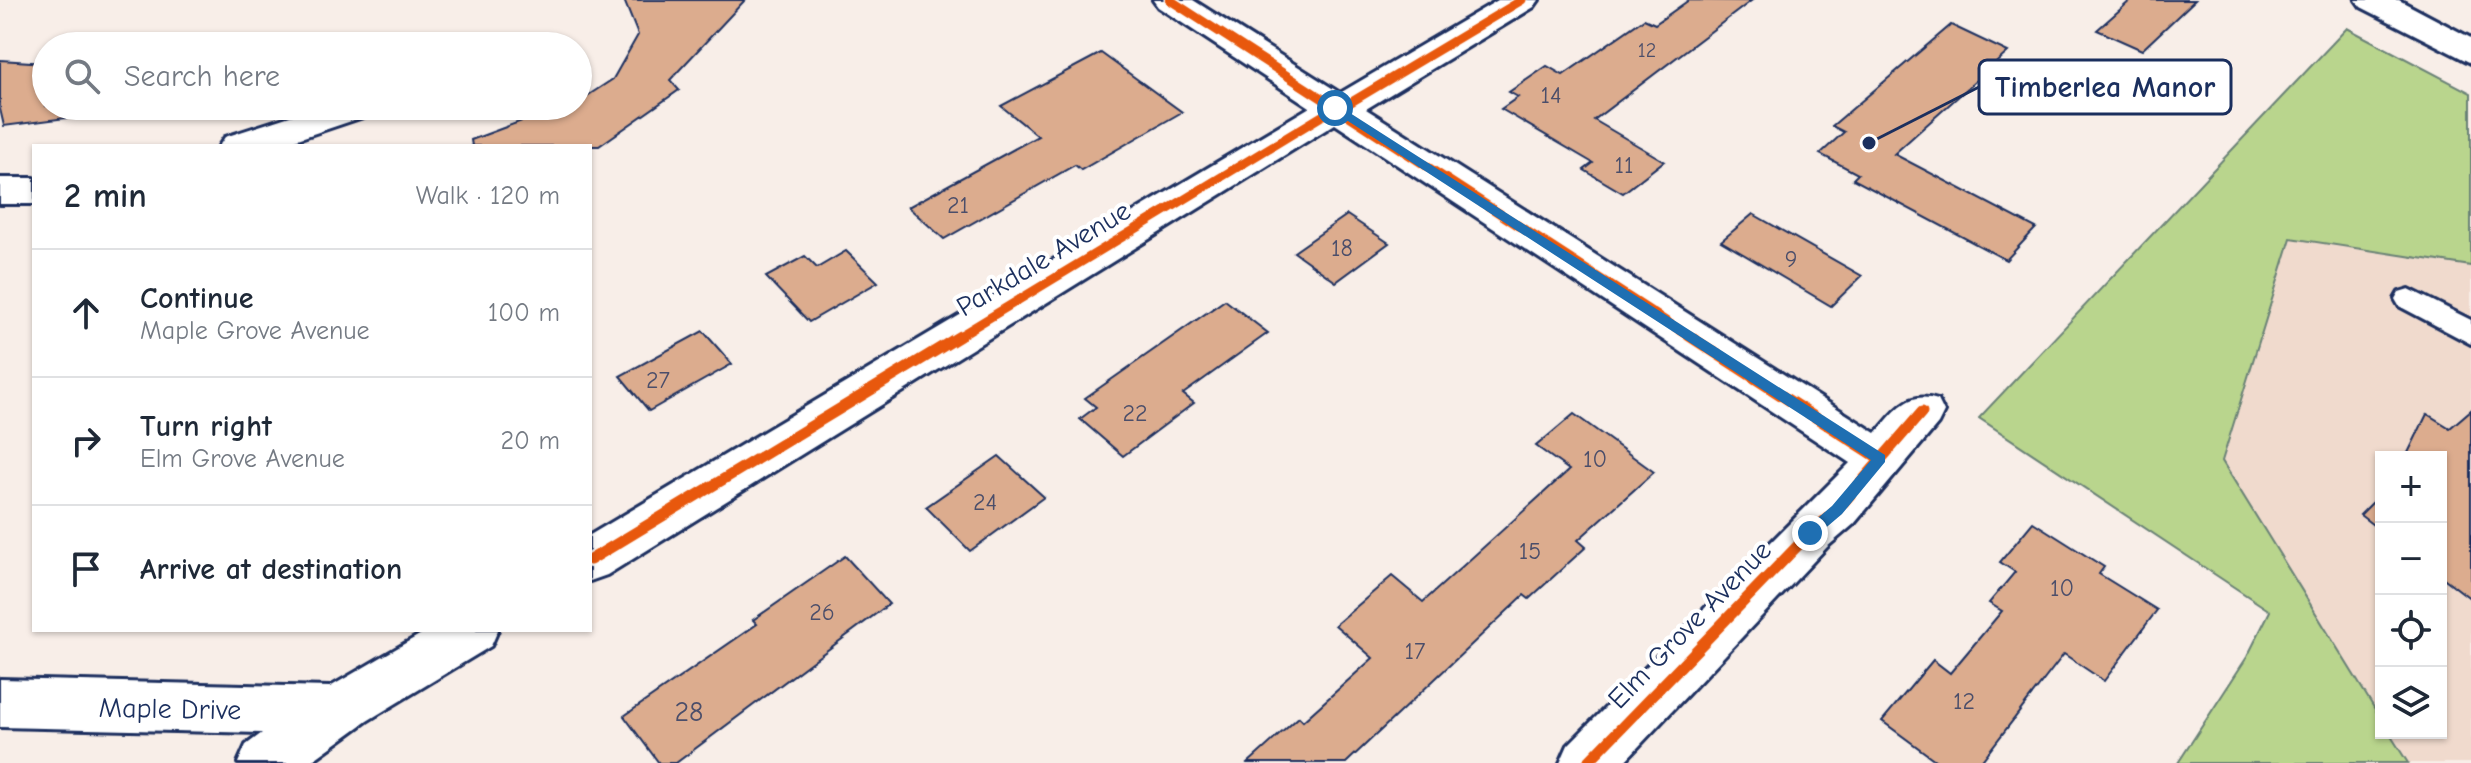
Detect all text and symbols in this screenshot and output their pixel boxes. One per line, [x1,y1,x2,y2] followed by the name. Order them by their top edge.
[32,32,592,120] search box
[1638,39,1656,62] house number: 12
[60,54,104,98] icon: search
[124,59,280,94] text: Search here
[1979,60,2231,114] callout: Timberlea Manor
[1995,70,2215,105] text: Timberlea Manor
[1540,81,1562,109] house number: 14
[1317,90,1353,126] route start
[1614,151,1634,179] house number: 11
[64,176,147,216] text: 2 min
[416,181,560,211] text: Walk · 120 m
[947,191,969,219] house number: 21
[951,194,1136,323] street label: Parkdale Avenue
[1331,234,1353,262] house number: 18
[1785,245,1797,273] house number: 9
[140,281,254,316] text: Continue
[64,291,108,335] icon: ahead
[488,298,560,328] text: 100 m
[140,316,370,346] text: Maple Grove Avenue
[646,366,670,394] house number: 27
[1122,399,1148,427] house number: 22
[140,409,272,444] text: Turn right
[64,419,108,463] icon: right
[500,426,560,456] text: 20 m
[140,444,345,474] text: Elm Grove Avenue
[1583,445,1607,473] house number: 10
[2375,451,2447,739] map controls
[2375,451,2447,523] button: +
[973,488,997,516] house number: 24
[1792,515,1828,551] route end
[2375,523,2447,595] button: −
[1602,534,1778,715] street label: Elm Grove Avenue
[1519,537,1541,565] house number: 15
[64,547,108,591] icon: arrive
[140,552,402,587] text: Arrive at destination
[2050,574,2074,602] house number: 10
[2375,595,2447,667] button: locate
[809,598,835,626] house number: 26
[1405,637,1425,665] house number: 17
[2375,667,2447,739] button: layers
[1953,687,1975,715] house number: 12
[98,692,242,726] street label: Maple Drive
[674,696,704,728] house number: 28

